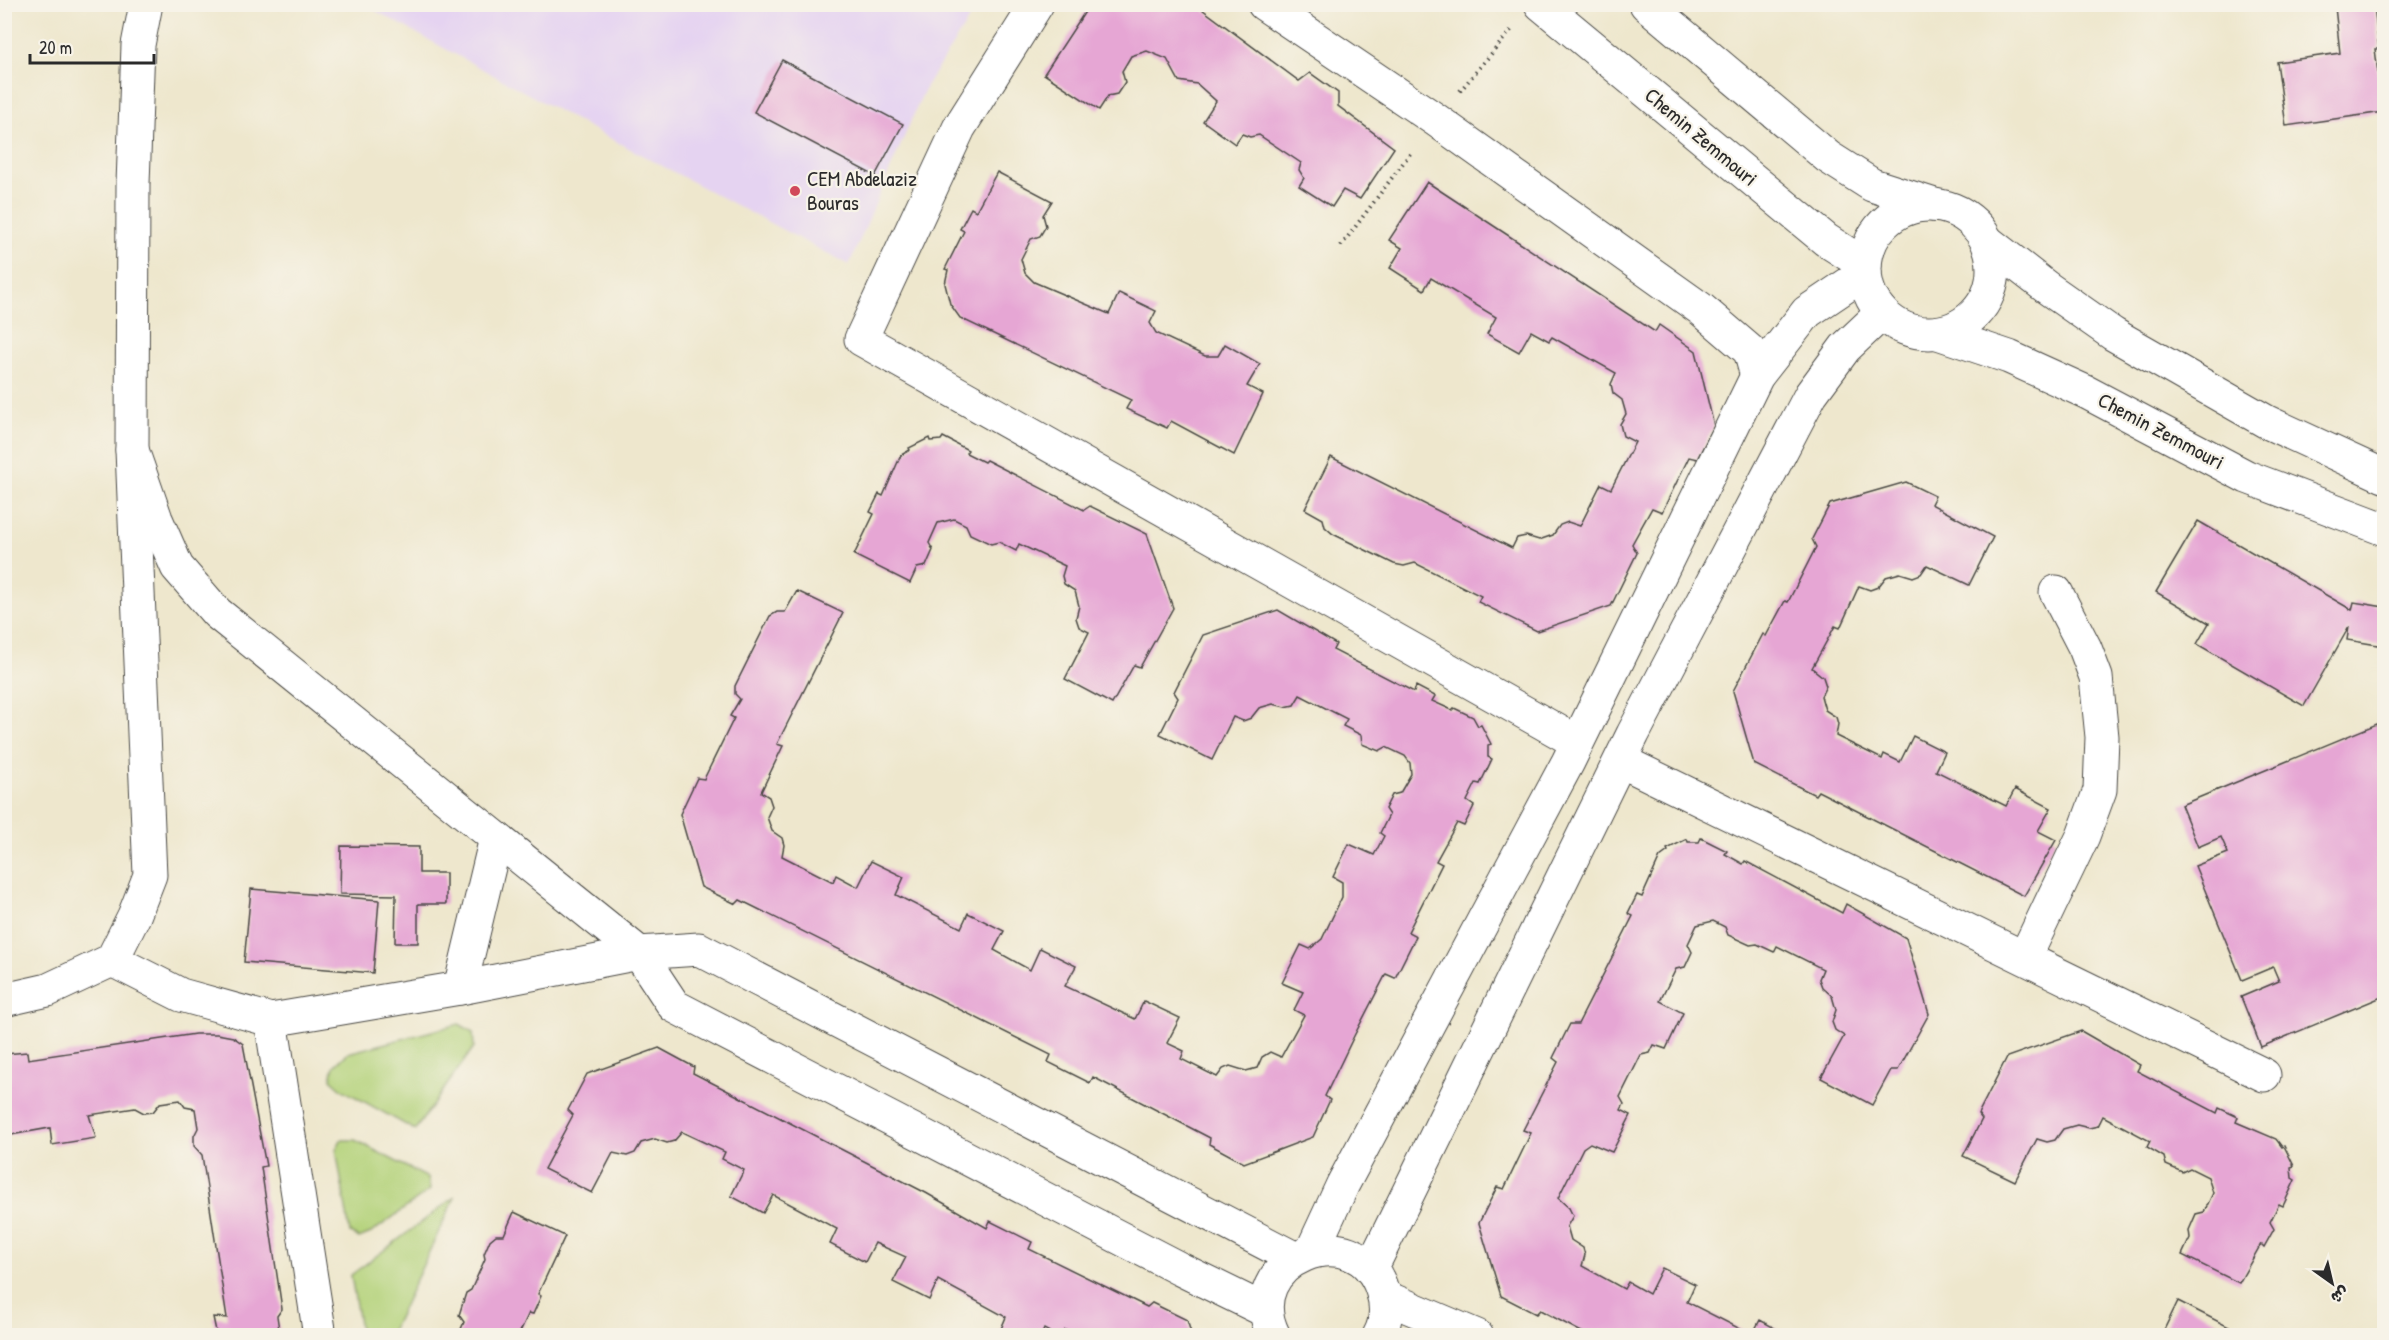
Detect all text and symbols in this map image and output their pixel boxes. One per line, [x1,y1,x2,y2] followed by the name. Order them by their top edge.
[30,27,154,65] scale bar
[39,35,72,60] text: 20 m
[1639,81,1764,192] street label: Chemin Zemmouri
[807,164,917,217] place label: CEM Abdelaziz Bouras
[788,184,802,198] marker: CEM Abdelaziz Bouras
[2093,385,2230,476] street label: Chemin Zemmouri
[2302,1253,2362,1313] north arrow
[2327,1281,2354,1309] text: ش

